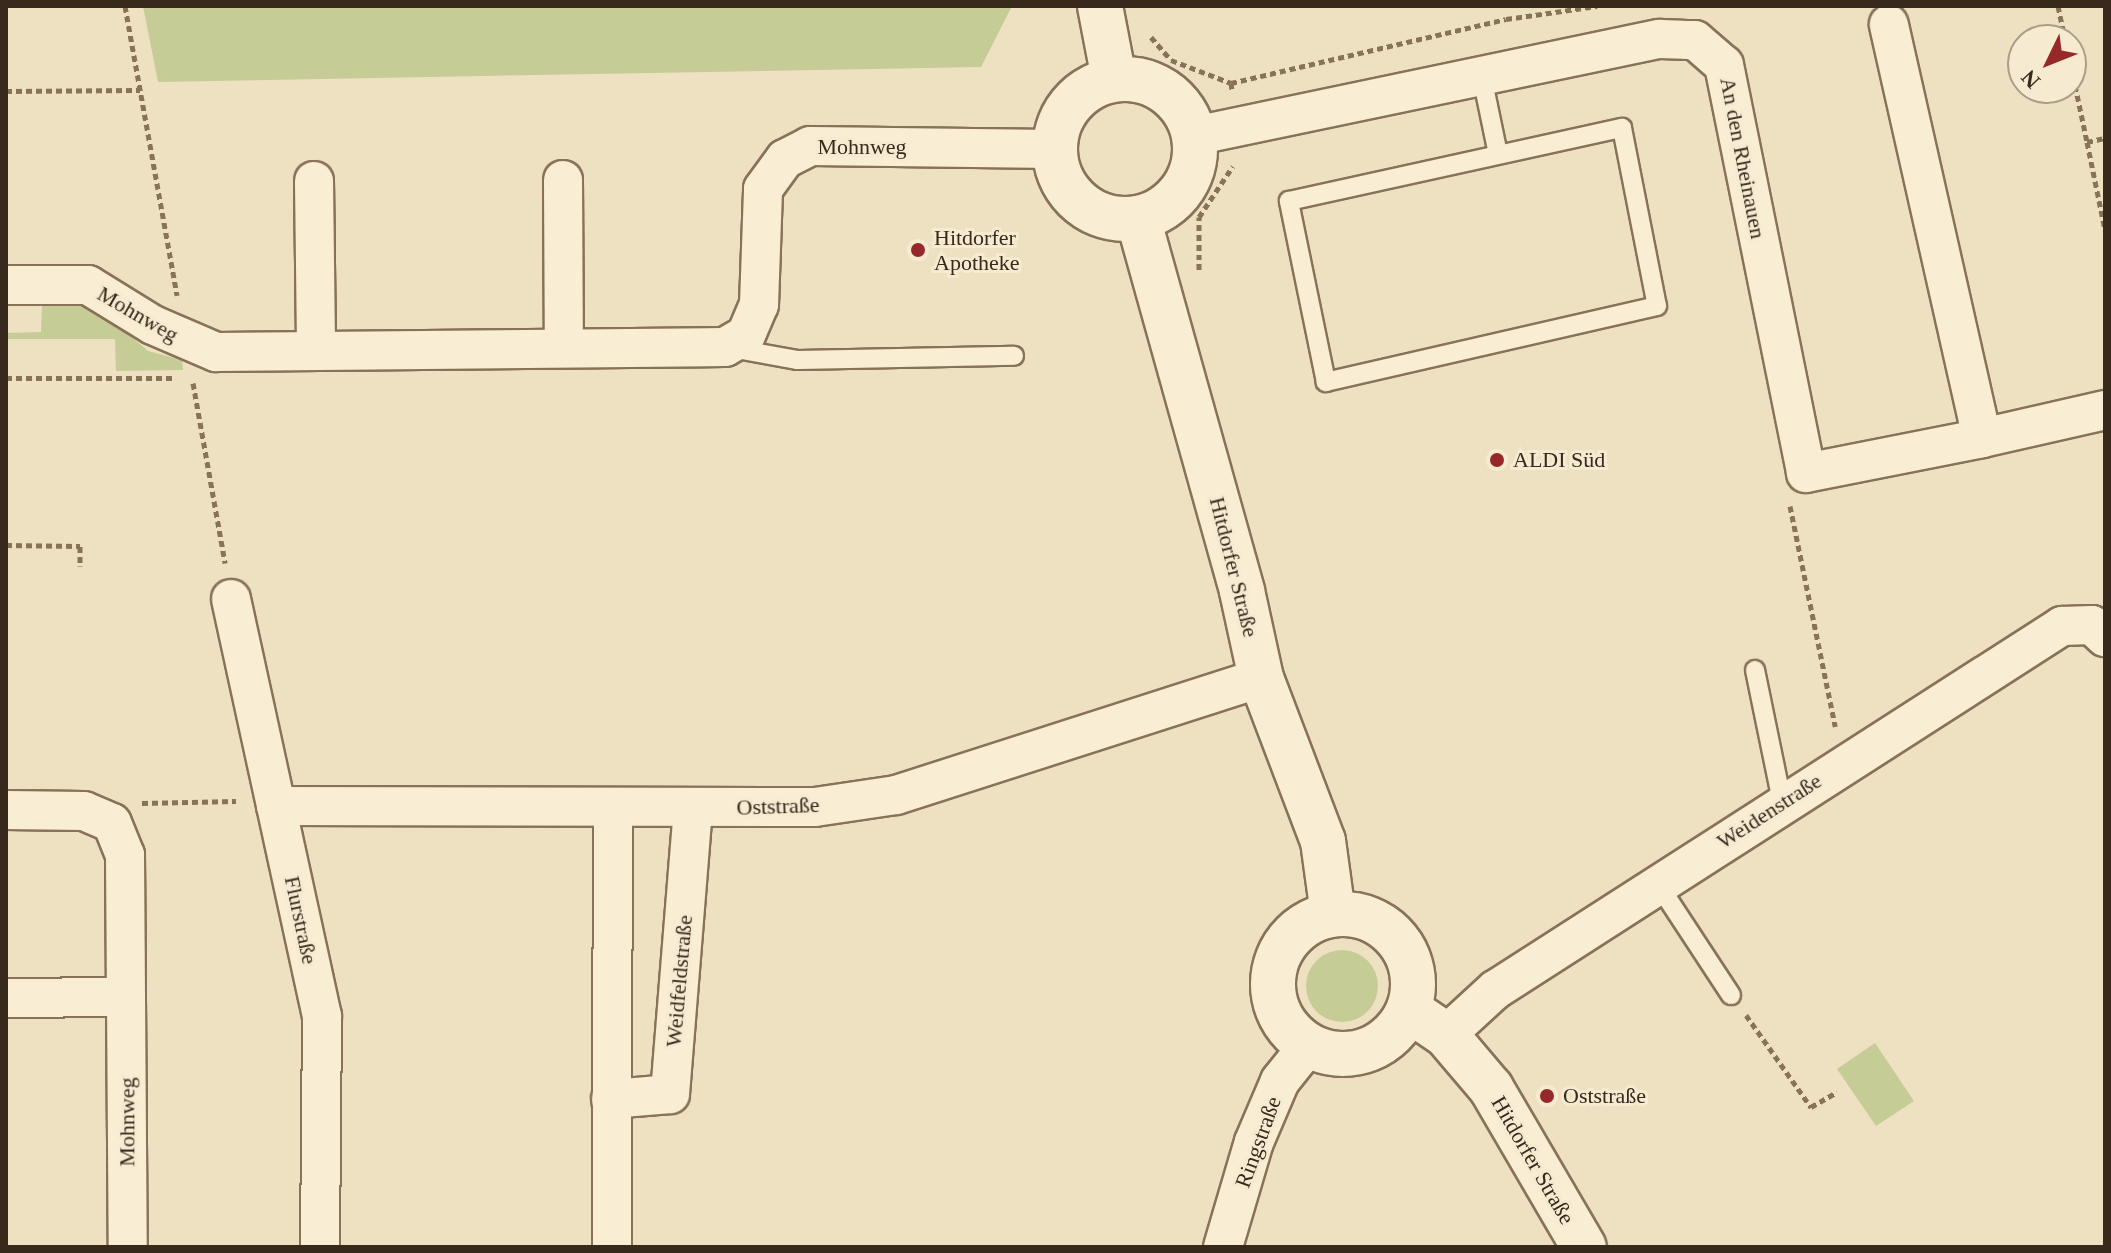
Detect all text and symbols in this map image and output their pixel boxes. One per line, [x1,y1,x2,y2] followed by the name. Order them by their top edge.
[2007,24,2087,104] north arrow
[2016,65,2045,94] text: N
[1714,75,1772,241] street label: An den Rheinauen
[817,134,907,160] street label: Mohnweg
[934,224,1020,276] place label: Hitdorfer Apotheke
[909,241,927,259] marker: Hitdorfer Apotheke
[93,280,183,348] street label: Mohnweg
[1513,447,1605,473] place label: ALDI Süd
[1488,451,1506,469] marker: ALDI Süd
[1204,494,1264,640] street label: Hitdorfer Straße
[1712,767,1826,855] street label: Weidenstraße
[736,791,820,821] street label: Oststraße
[279,874,323,966] street label: Flurstraße
[660,914,698,1048] street label: Weidfeldstraße
[114,1077,140,1167] street label: Mohnweg
[1563,1083,1646,1109] place label: Oststraße
[1538,1087,1556,1105] marker: Oststraße
[1486,1091,1580,1229] street label: Hitdorfer Straße
[1229,1093,1287,1191] street label: Ringstraße

